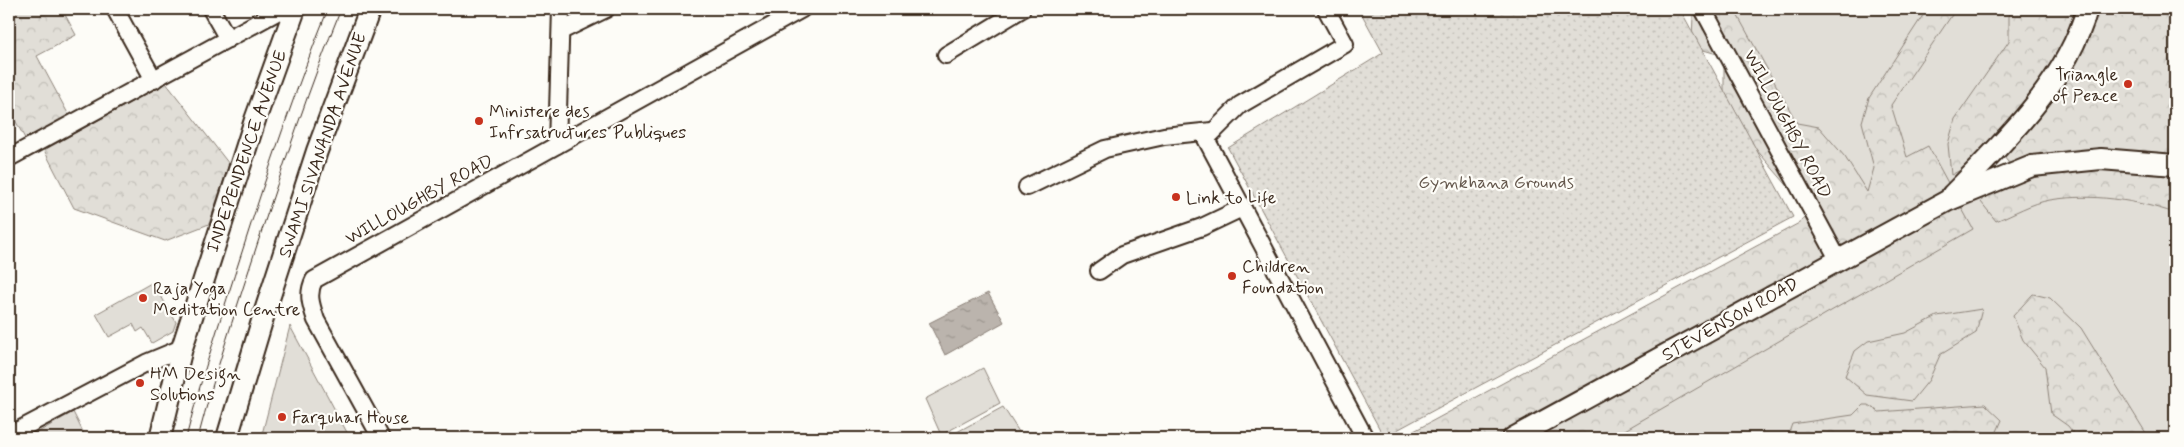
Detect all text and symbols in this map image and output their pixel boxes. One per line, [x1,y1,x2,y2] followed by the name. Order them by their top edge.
[273,30,373,261] street label: SWAMI SIVANANDA AVENUE
[1738,46,1837,203] street label: WILLOUGHBY ROAD
[201,47,293,256] street label: INDEPENDENCE AVENUE
[2053,63,2118,108] place label: Triangle of Peace
[2122,78,2134,90] marker: Triangle of Peace
[489,100,686,145] place label: Ministere des Infrsatructures Publiques
[473,115,485,127] marker: Ministere des Infrsatructures Publiques
[341,149,498,251] street label: WILLOUGHBY ROAD
[1418,171,1574,195] park label: Gymkhana Grounds
[1186,186,1276,210] place label: Link to Life
[1170,191,1182,203] marker: Link to Life
[1242,255,1324,300] place label: Children Foundation
[1226,270,1238,282] marker: Children Foundation
[1658,272,1803,367] street label: STEVENSON ROAD
[153,277,300,322] place label: Raja Yoga Meditation Centre
[137,292,149,304] marker: Raja Yoga Meditation Centre
[150,362,241,407] place label: HM Design Solutions
[134,377,146,389] marker: HM Design Solutions
[292,406,409,430] place label: Farquhar House
[276,411,288,423] marker: Farquhar House

